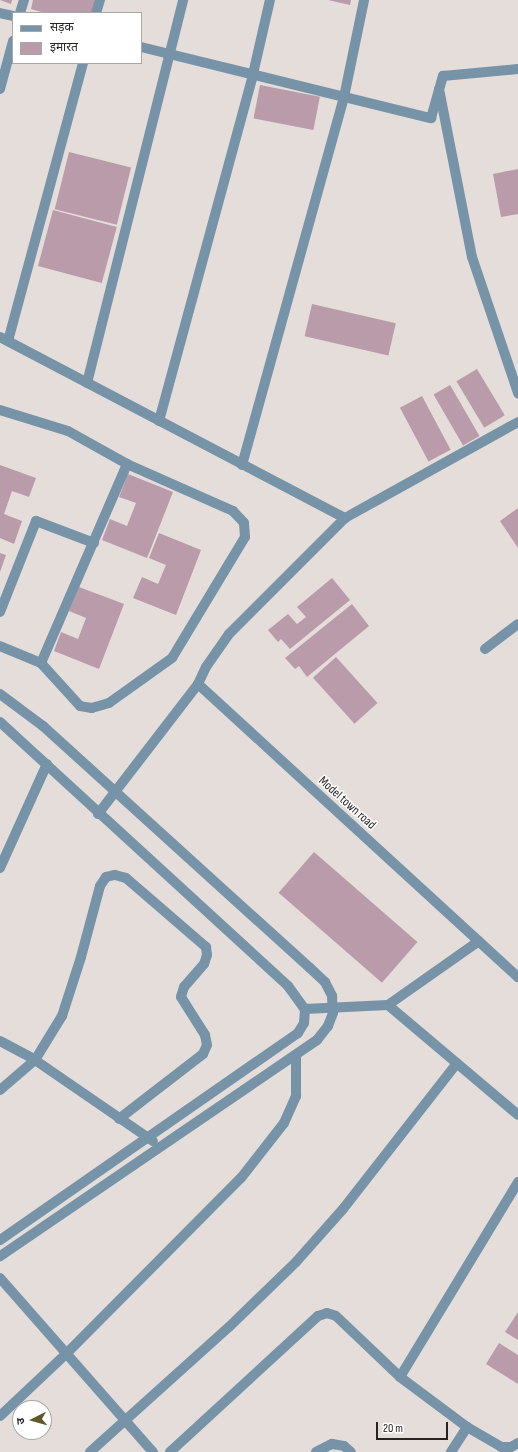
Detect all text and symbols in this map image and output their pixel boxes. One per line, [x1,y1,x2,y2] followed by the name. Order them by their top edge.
[12,12,142,64] legend
[50,20,74,35] text: सड़क
[50,40,78,55] text: इमारत
[315,773,379,833] street label: Model town road
[12,1400,52,1440] north arrow
[378,1414,450,1440] scale bar
[14,1417,27,1425] text: उ
[383,1421,403,1436] text: 20 m

